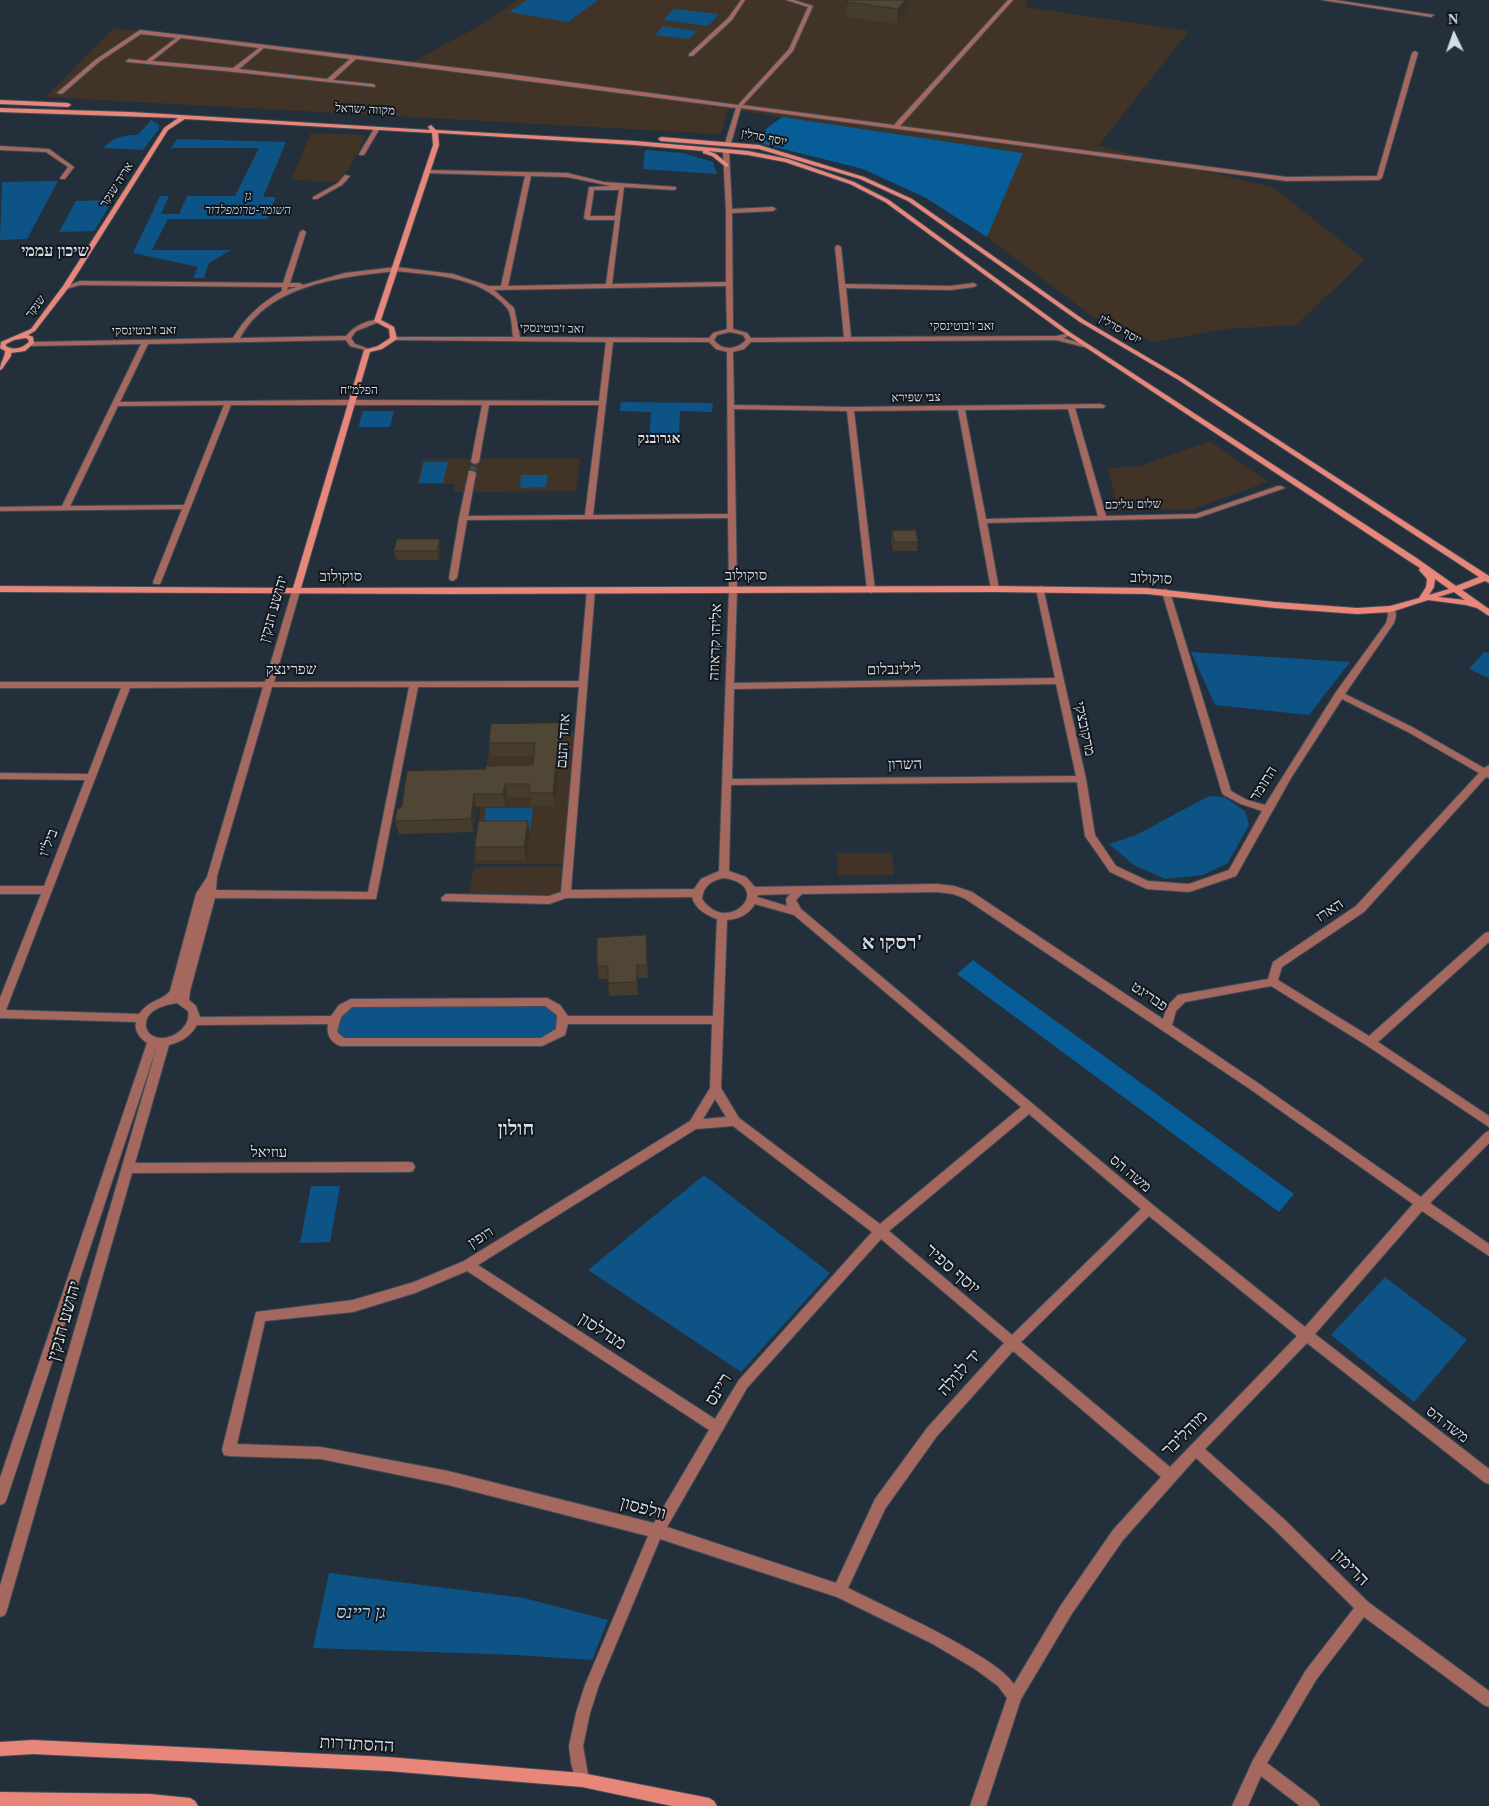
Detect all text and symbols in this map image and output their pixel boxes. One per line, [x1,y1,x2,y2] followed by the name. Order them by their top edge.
[1429,10,1479,60] north arrow
[1448,12,1459,27] text: N
[335,101,395,119] street label: מקווה ישראל
[740,126,788,150] street label: יוסף סרלין
[97,160,137,210] street label: אריה שנקר
[205,190,291,218] park label: גן השומר-טרומפלדור
[21,242,89,262] district label: שיכון עממי
[23,293,49,321] street label: שנקר
[1096,312,1144,348] street label: יוסף סרלין
[930,320,994,334] street label: זאב ז'בוטינסקי
[520,321,584,337] street label: זאב ז'בוטינסקי
[112,323,176,339] street label: זאב ז'בוטינסקי
[340,384,378,398] street label: הפלמ"ח
[891,390,941,406] street label: צבי שפירא
[638,431,680,447] district label: אגרובנק
[1105,497,1161,513] street label: שלום עליכם
[725,567,767,585] street label: סוקולוב
[320,568,362,586] street label: סוקולוב
[1129,569,1173,589] street label: סוקולוב
[256,573,292,645] street label: יהושע חנקין
[706,603,726,681] street label: אליהו קראוזה
[266,661,316,679] street label: שפרינצק
[867,661,921,679] street label: לילינבלום
[1069,700,1099,758] street label: מרקובצקי
[553,713,575,769] street label: אחד העם
[888,756,922,774] street label: השרון
[1246,763,1282,805] street label: התומר
[36,827,62,859] street label: ביל"ו
[1313,895,1347,927] street label: הארז
[862,932,922,956] district label: רסקו א'
[1127,978,1171,1016] street label: פבריגט
[498,1118,534,1142] district label: חולון
[251,1144,287,1162] street label: עוזיאל
[1105,1151,1155,1197] street label: משה הס
[465,1223,497,1253] street label: רופין
[920,1240,984,1300] street label: יוסף ספיר
[43,1278,87,1364] street label: יהושע חנקין
[574,1309,630,1355] street label: מנדלסון
[933,1345,987,1401] street label: יד לגולה
[701,1370,737,1410] street label: ריינס
[1422,1403,1472,1447] street label: משה הס
[1157,1406,1213,1462] street label: מוהליבר
[618,1493,668,1525] street label: וולפסון
[1327,1545,1373,1591] street label: הרימון
[336,1602,386,1624] park label: גן ריינס
[319,1732,395,1758] street label: ההסתדרות

